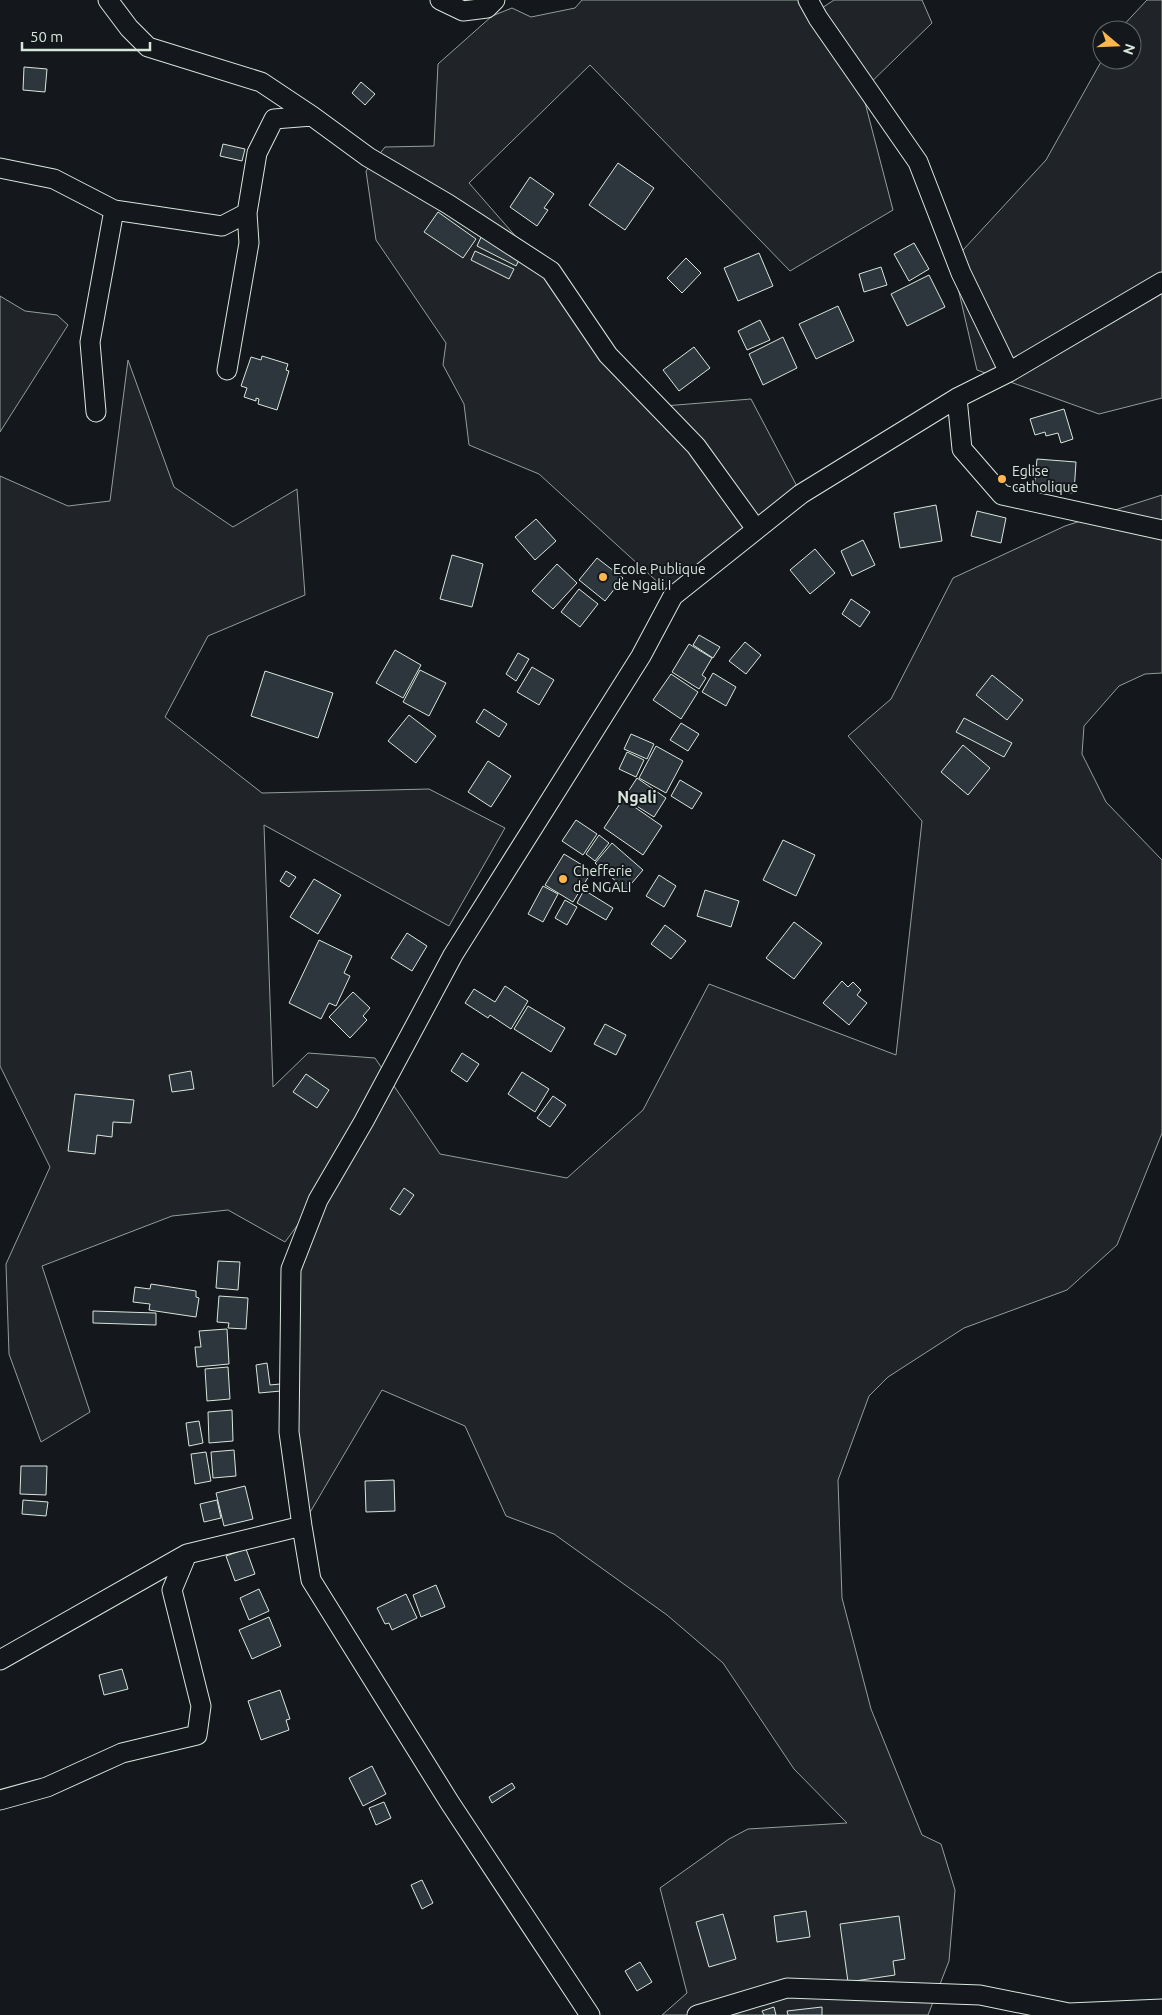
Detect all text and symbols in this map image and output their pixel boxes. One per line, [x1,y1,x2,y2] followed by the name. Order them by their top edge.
[22,20,150,52] scale bar
[1092,20,1142,70] north arrow
[30,28,63,45] text: 50 m
[1120,42,1139,57] text: N
[1012,463,1078,495] place label: Eglise catholique
[996,473,1008,485] marker: Eglise catholique
[613,561,706,593] place label: Ecole Publique de Ngali I
[597,571,609,583] marker: Ecole Publique de Ngali I
[617,788,657,806] district label: Ngali
[573,863,632,895] place label: Chefferie de NGALI
[557,873,569,885] marker: Chefferie de NGALI

